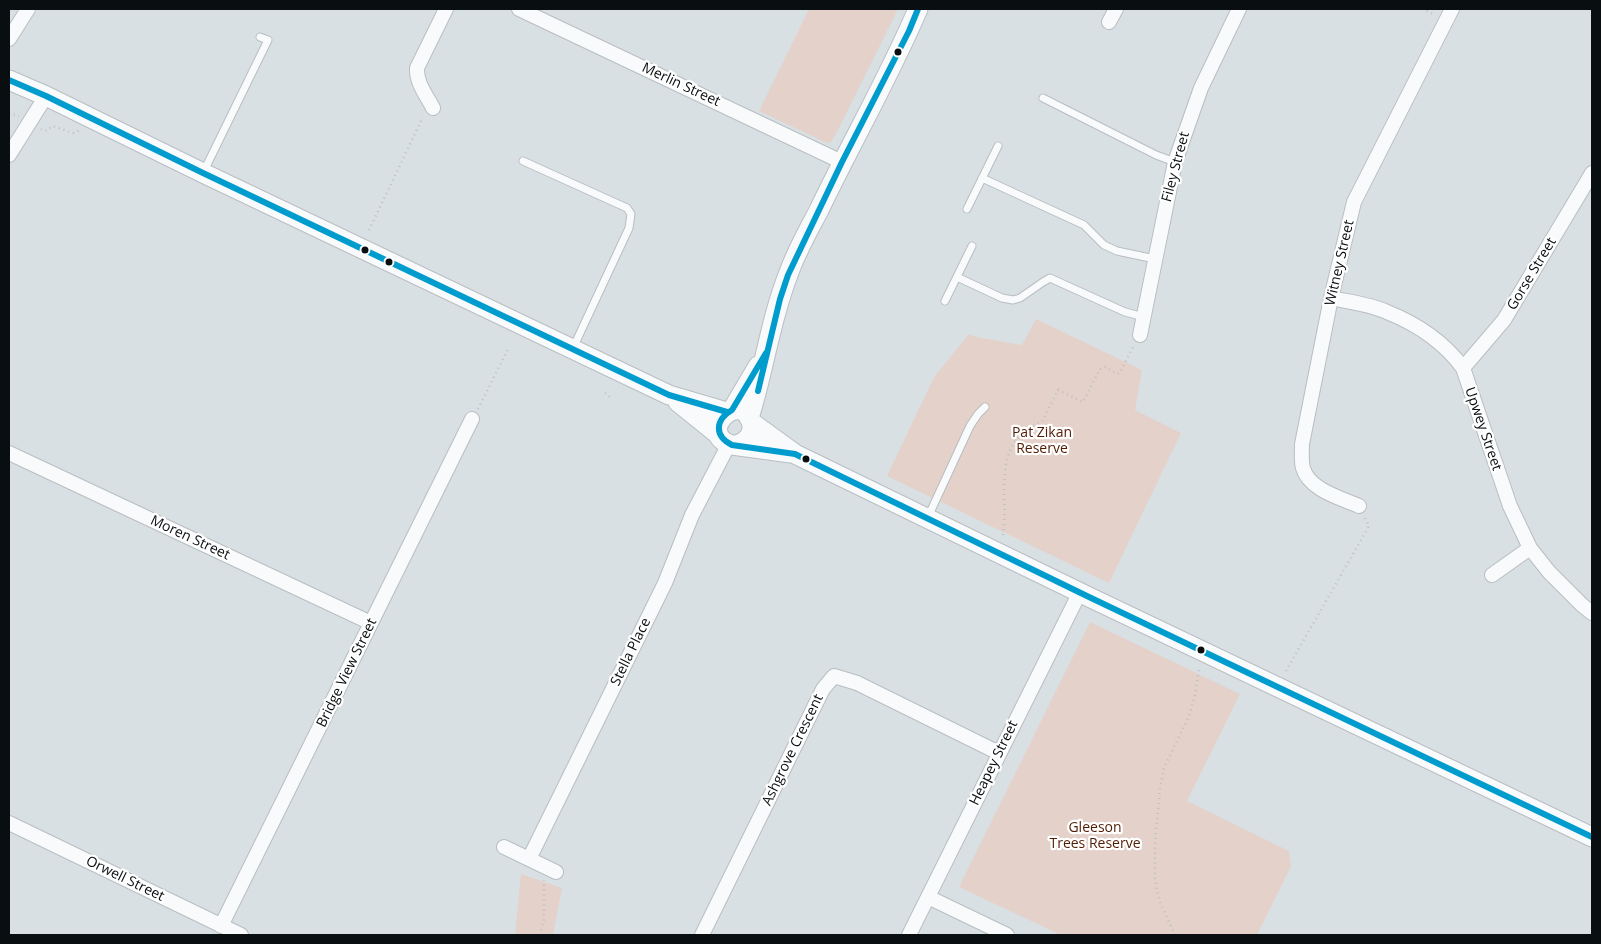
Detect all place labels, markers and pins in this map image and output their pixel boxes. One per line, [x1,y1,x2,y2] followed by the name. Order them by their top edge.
[893,47,903,57] unlabelled marker
[360,245,370,255] unlabelled marker
[384,257,394,267] unlabelled marker
[801,454,811,464] unlabelled marker
[1196,645,1206,655] unlabelled marker

